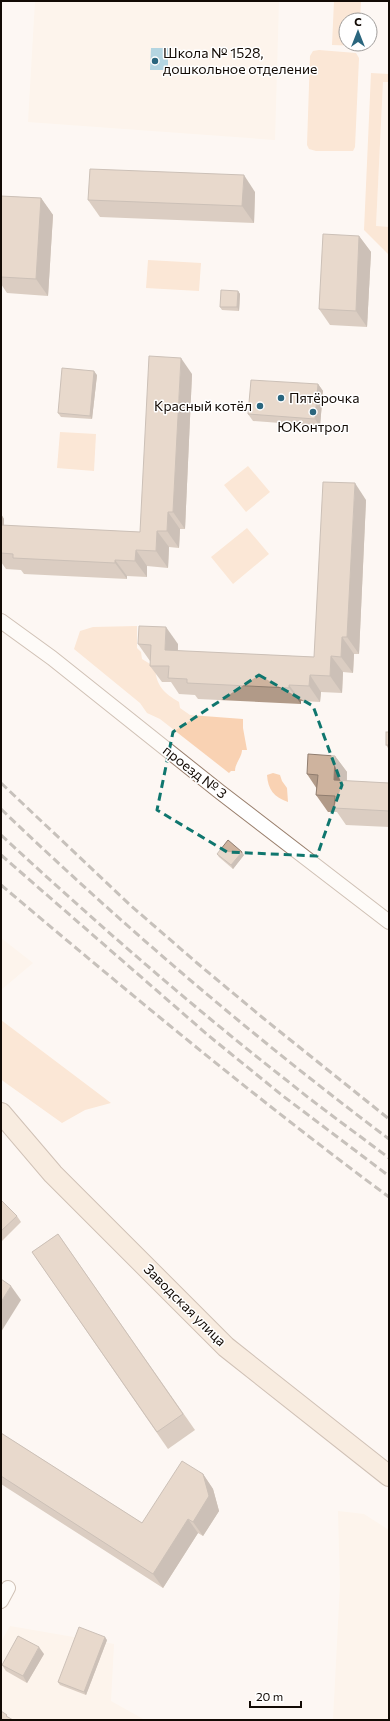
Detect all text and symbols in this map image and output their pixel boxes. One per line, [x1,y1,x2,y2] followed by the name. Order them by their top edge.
[338,12,378,52] north arrow
[354,15,362,28] text: С
[163,44,317,77] place label: Школа № 1528, дошкольное отделение
[150,56,160,66] marker: Школа № 1528, дошкольное отделение
[289,389,359,406] place label: Пятёрочка
[276,393,286,403] marker: Пятёрочка
[154,397,252,414] place label: Красный котёл
[255,401,265,411] marker: Красный котёл
[308,407,318,417] marker: ЮКонтрол
[277,418,349,435] place label: ЮКонтрол
[160,741,231,802] street label: проезд № 3
[141,1260,230,1349] street label: Заводская улица
[250,1683,301,1709] scale bar
[256,1689,283,1703] text: 20 m

